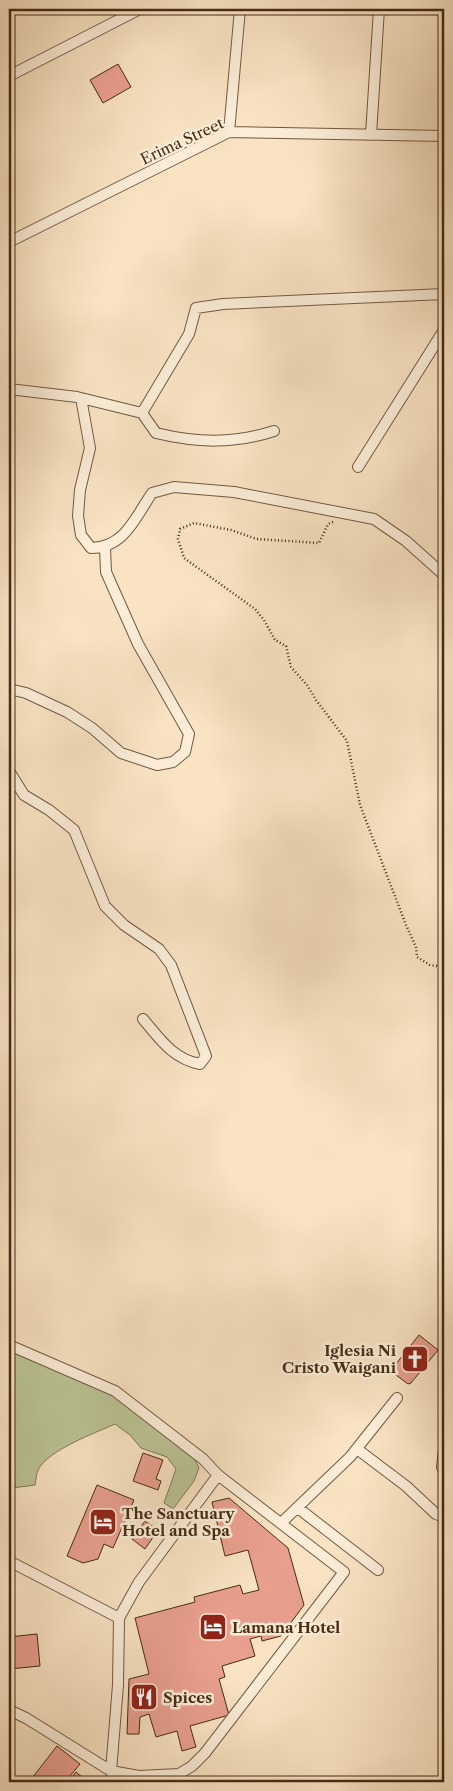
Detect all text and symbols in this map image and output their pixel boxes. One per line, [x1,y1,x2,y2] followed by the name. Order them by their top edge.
[137,113,227,169] street label: Erima Street
[282,1341,397,1377] place label: Iglesia Ni Cristo Waigani
[400,1344,430,1374] church icon: Iglesia Ni Cristo Waigani
[122,1504,235,1540] place label: The Sanctuary Hotel and Spa
[88,1507,118,1537] hotel icon: The Sanctuary Hotel and Spa
[198,1612,228,1642] hotel icon: Lamana Hotel
[232,1618,340,1637] place label: Lamana Hotel
[129,1682,159,1712] restaurant icon: Spices
[163,1688,212,1707] place label: Spices

